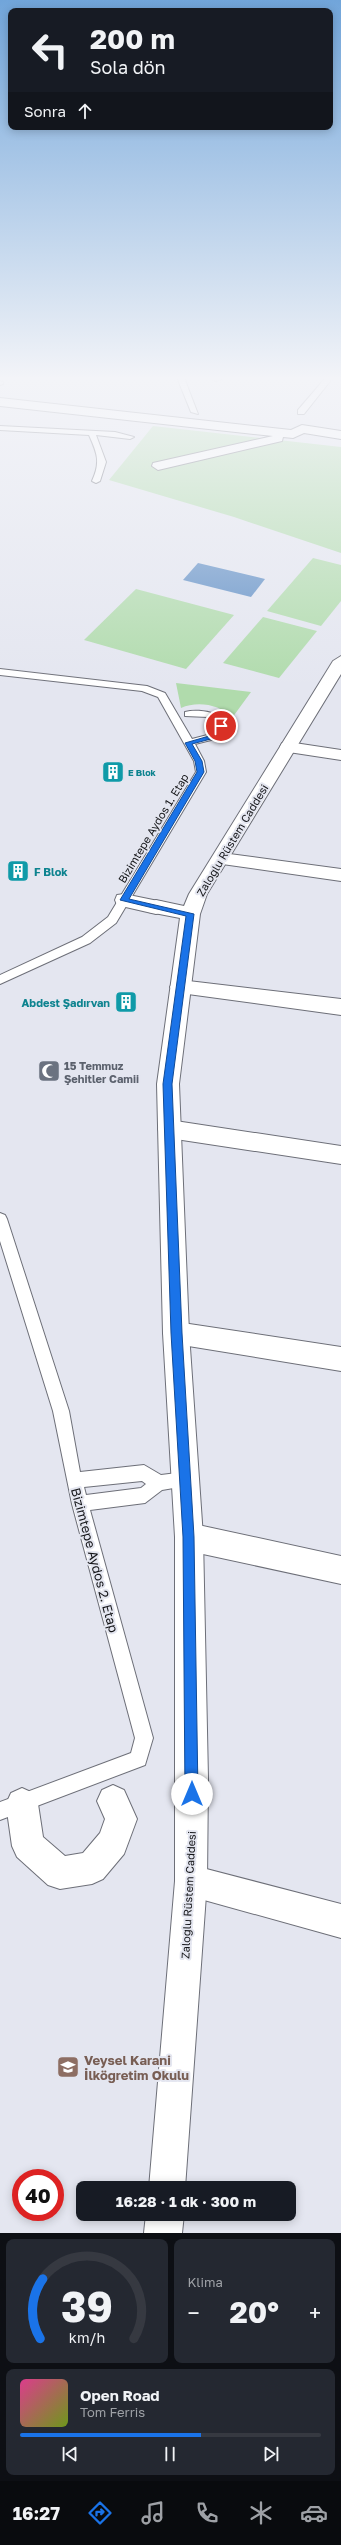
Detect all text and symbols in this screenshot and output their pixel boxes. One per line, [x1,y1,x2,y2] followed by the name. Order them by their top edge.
[90,22,175,55] text: 200 m
[24,24,76,76] icon: left
[90,56,166,78] text: Sola dön
[74,100,96,122] icon: ahead
[24,102,66,120] text: Sonra
[204,709,238,743] pin
[210,715,232,737] icon: arrive
[100,759,126,785] building icon: E Blok
[128,767,157,778] place label: E Blok
[115,771,191,885] street label: Bizimtepe Aydos 1. Etap
[193,782,271,898] street label: Zaloğlu Rüstem Caddesi
[5,858,31,884] building icon: F Blok
[34,865,68,878] place label: F Blok
[113,989,139,1015] building icon: Abdest Şadırvan
[22,996,110,1009] place label: Abdest Şadırvan
[36,1058,62,1084] mosque icon: 15 Temmuz Şehitler Camii
[64,1059,139,1085] place label: 15 Temmuz Şehitler Camii
[68,1486,122,1634] street label: Bizimtepe Aydos 2. Etap
[171,1773,213,1815] position arrow
[178,1831,198,1959] street label: Zaloğlu Rüstem Caddesi
[84,2052,189,2083] place label: Veysel Karani İlköğretim Okulu
[55,2054,81,2080] school or university icon: Veysel Karani İlköğretim Okulu
[12,2169,64,2221] speed limit sign: 40
[116,2192,256,2210] text: 16:28 · 1 dk · 300 m
[188,2274,223,2290] text: Klima
[61,2281,113,2331] text: 39
[230,2294,279,2330] text: 20°
[188,2299,200,2326] text: −
[309,2299,321,2326] text: +
[69,2329,105,2346] text: km/h
[80,2386,160,2404] text: Open Road
[80,2404,145,2420] text: Tom Ferris
[59,2443,81,2465] icon: previous
[159,2443,181,2465] icon: pause
[260,2443,282,2465] icon: next
[86,2499,114,2527] icon: directions
[139,2499,167,2527] icon: music
[193,2499,221,2527] icon: phone
[247,2499,275,2527] icon: climate
[300,2499,328,2527] icon: car
[13,2502,60,2524] text: 16:27

